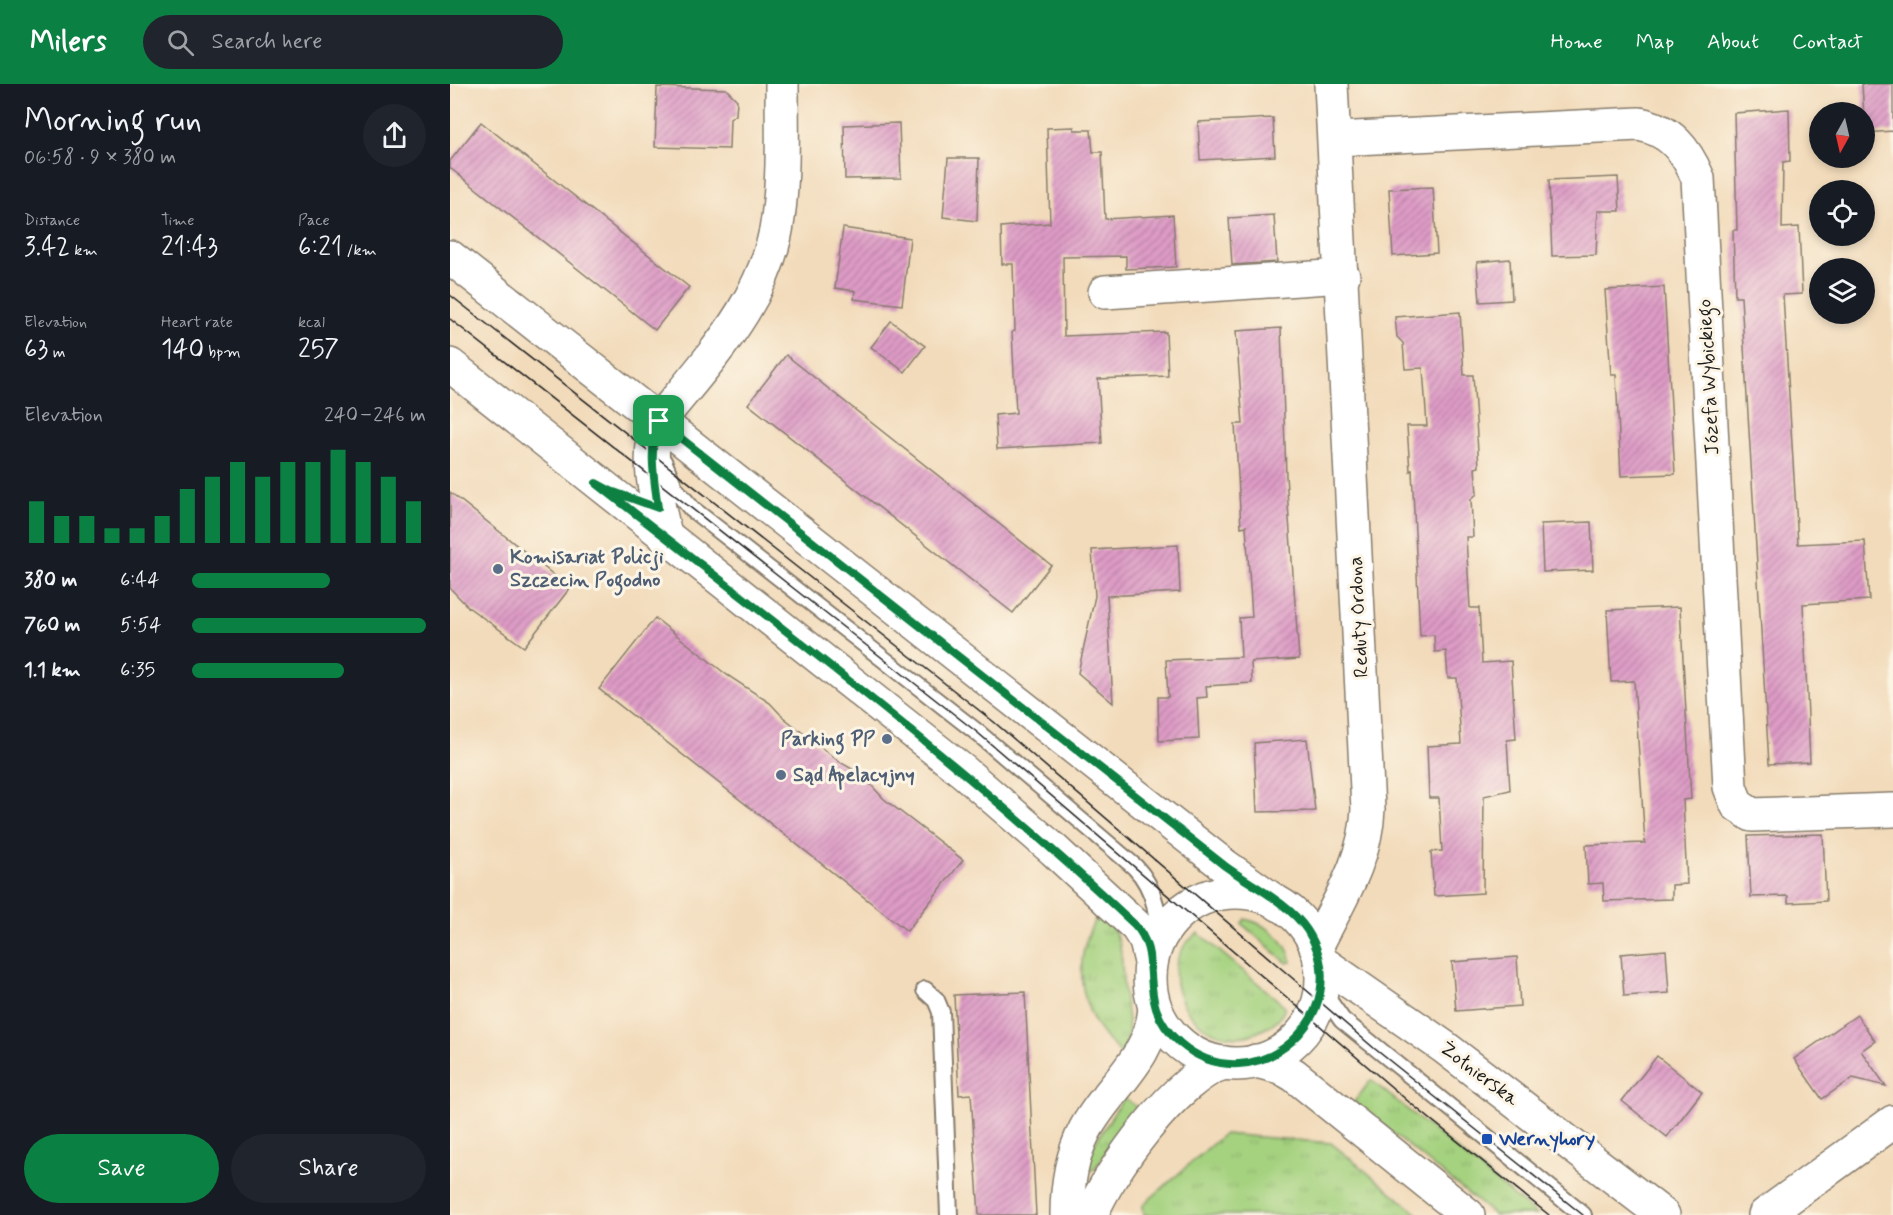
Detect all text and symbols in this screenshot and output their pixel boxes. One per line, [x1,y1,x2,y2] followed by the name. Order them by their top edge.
[143,15,563,69] search box
[30,24,107,61] text: Milers
[164,26,197,59] icon: search
[212,28,322,56] text: Search here
[1551,28,1603,56] text: Home
[1636,28,1674,56] text: Map
[1707,28,1759,56] text: About
[1792,28,1863,56] text: Contact
[24,99,202,143] text: Morning run
[1809,102,1875,168] north arrow
[1809,102,1875,324] map controls
[363,104,426,167] button: share
[24,144,176,171] text: 06:58 · 9 × 380 m
[1809,180,1875,246] button: locate
[24,210,80,231] text: Distance
[161,210,195,231] text: Time
[298,210,330,231] text: Pace
[24,231,70,265] text: 3.42
[161,231,218,265] text: 21:43
[298,231,342,265] text: 6:21
[70,240,98,261] text: km
[342,240,377,261] text: /km
[1809,258,1875,324] button: layers
[1691,298,1729,456] street label: Józefa Wybickiego
[24,312,87,333] text: Elevation
[161,312,233,333] text: Heart rate
[298,312,325,333] text: kcal
[24,333,48,367] text: 63
[161,333,204,367] text: 140
[298,333,339,367] text: 257
[48,342,65,363] text: m
[204,342,241,363] text: bpm
[633,395,684,446] pin
[24,402,103,429] text: Elevation
[324,402,426,429] text: 240–246 m
[642,404,675,437] icon: arrive
[510,544,664,596] place label: Komisariat Policji Szczecin Pogodno
[1342,556,1376,678] street label: Reduty Ordona
[491,562,505,576] marker: Komisariat Policji Szczecin Pogodno
[24,567,77,594] text: 380 m
[120,567,159,594] text: 6:44
[24,612,81,639] text: 760 m
[120,612,161,639] text: 5:54
[24,657,81,684] text: 1.1 km
[120,657,155,684] text: 6:35
[781,726,876,755] place label: Parking PP
[880,732,894,746] marker: Parking PP
[793,762,915,790] place label: Sąd Apelacyjny
[774,768,788,782] marker: Sąd Apelacyjny
[1434,1035,1525,1113] street label: Żołnierska
[1498,1126,1595,1153] place label: Wernyhory
[1480,1132,1494,1146] marker: Wernyhory
[24,1134,219,1203] button: Save
[231,1134,426,1203] button: Share

